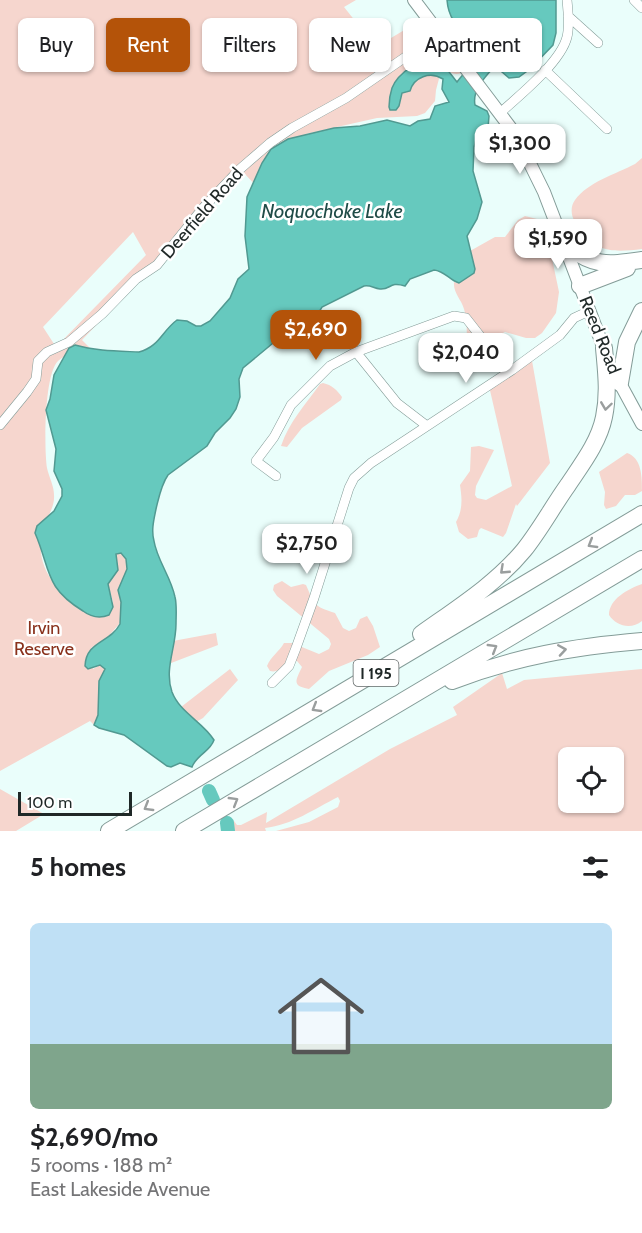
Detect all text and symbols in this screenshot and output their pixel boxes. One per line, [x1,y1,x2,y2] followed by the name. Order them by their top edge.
[18,18,94,72] chip: Buy
[106,18,190,72] chip: Rent
[202,18,297,72] chip: Filters
[309,18,391,72] chip: New
[403,18,542,72] chip: Apartment
[471,124,569,175] pin: $1,300
[489,131,551,155] text: $1,300
[157,163,247,263] street label: Deerfield Road
[261,199,403,223] water label: Noquochoke Lake
[509,219,607,270] pin: $1,590
[528,226,588,250] text: $1,590
[574,293,626,377] street label: Reed Road
[267,310,365,361] pin: $2,690
[284,317,348,341] text: $2,690
[417,333,515,384] pin: $2,040
[432,340,500,364] text: $2,040
[600,402,612,411] one-way arrow
[258,524,356,575] pin: $2,750
[276,531,338,555] text: $2,750
[588,536,598,548] one-way arrow
[501,563,511,574] one-way arrow
[14,617,74,660] park label: Irvin Reserve
[487,643,497,655] one-way arrow
[557,644,567,656] one-way arrow
[354,660,398,686] road number: I 195
[312,701,322,712] one-way arrow
[558,747,624,813] map controls
[558,747,624,813] button: locate
[18,789,132,816] scale bar
[27,793,72,812] text: 100 m
[228,797,238,808] one-way arrow
[144,800,154,812] one-way arrow
[30,851,126,883] text: 5 homes
[579,851,612,884] icon: filters
[267,962,375,1070] icon: home
[30,1121,158,1153] text: $2,690/mo
[30,1153,172,1177] text: 5 rooms · 188 m²
[30,1177,210,1201] text: East Lakeside Avenue

